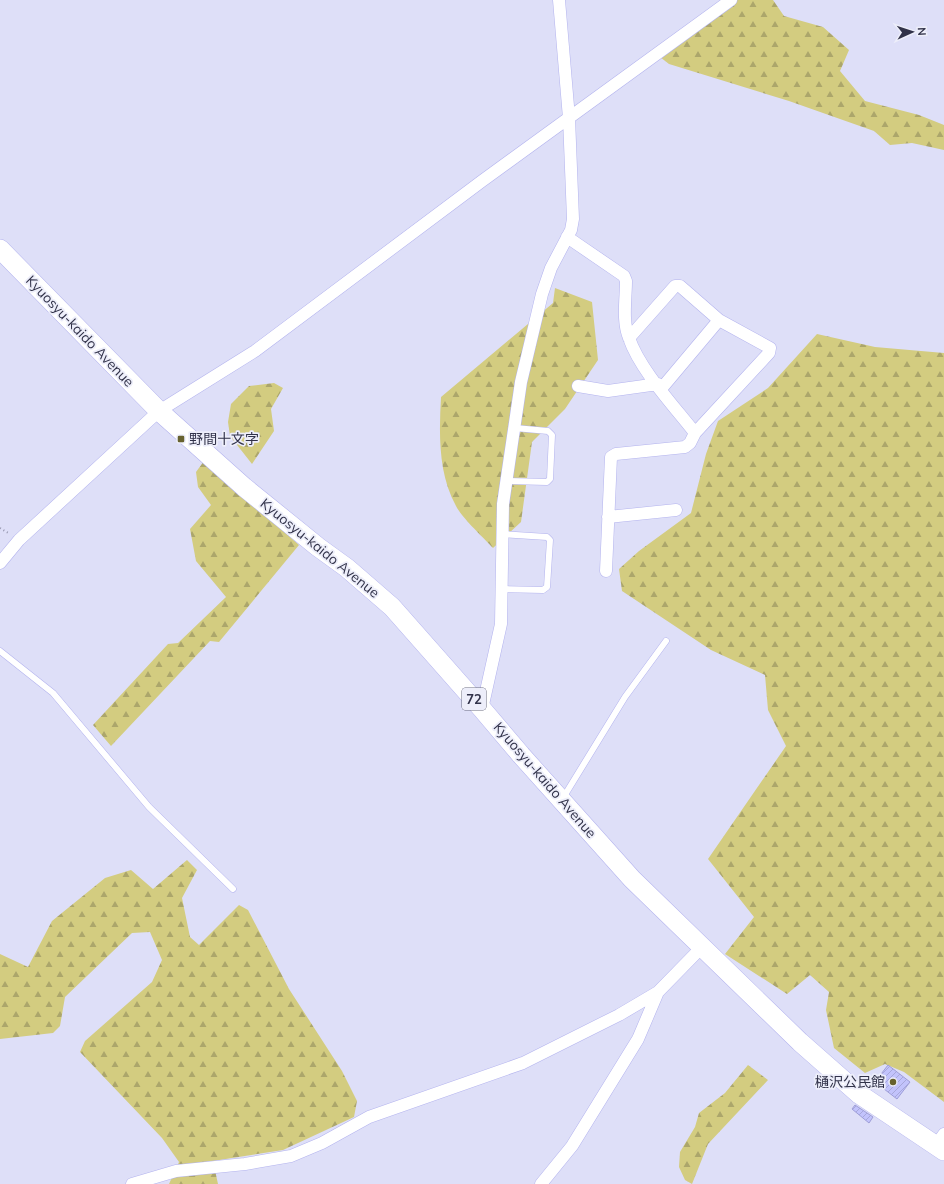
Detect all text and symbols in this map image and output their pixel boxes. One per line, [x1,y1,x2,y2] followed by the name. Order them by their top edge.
[892,12,932,52] north arrow
[915,27,929,36] text: N
[22,272,138,390] street label: Kyuosyu-kaido Avenue
[189,430,259,448] place label: 野間十文字
[176,434,186,444] marker: 野間十文字
[257,494,383,602] street label: Kyuosyu-kaido Avenue
[462,688,486,710] road number: 72
[490,718,600,842] street label: Kyuosyu-kaido Avenue
[815,1073,885,1091] place label: 樋沢公民館
[888,1077,898,1087] marker: 樋沢公民館

